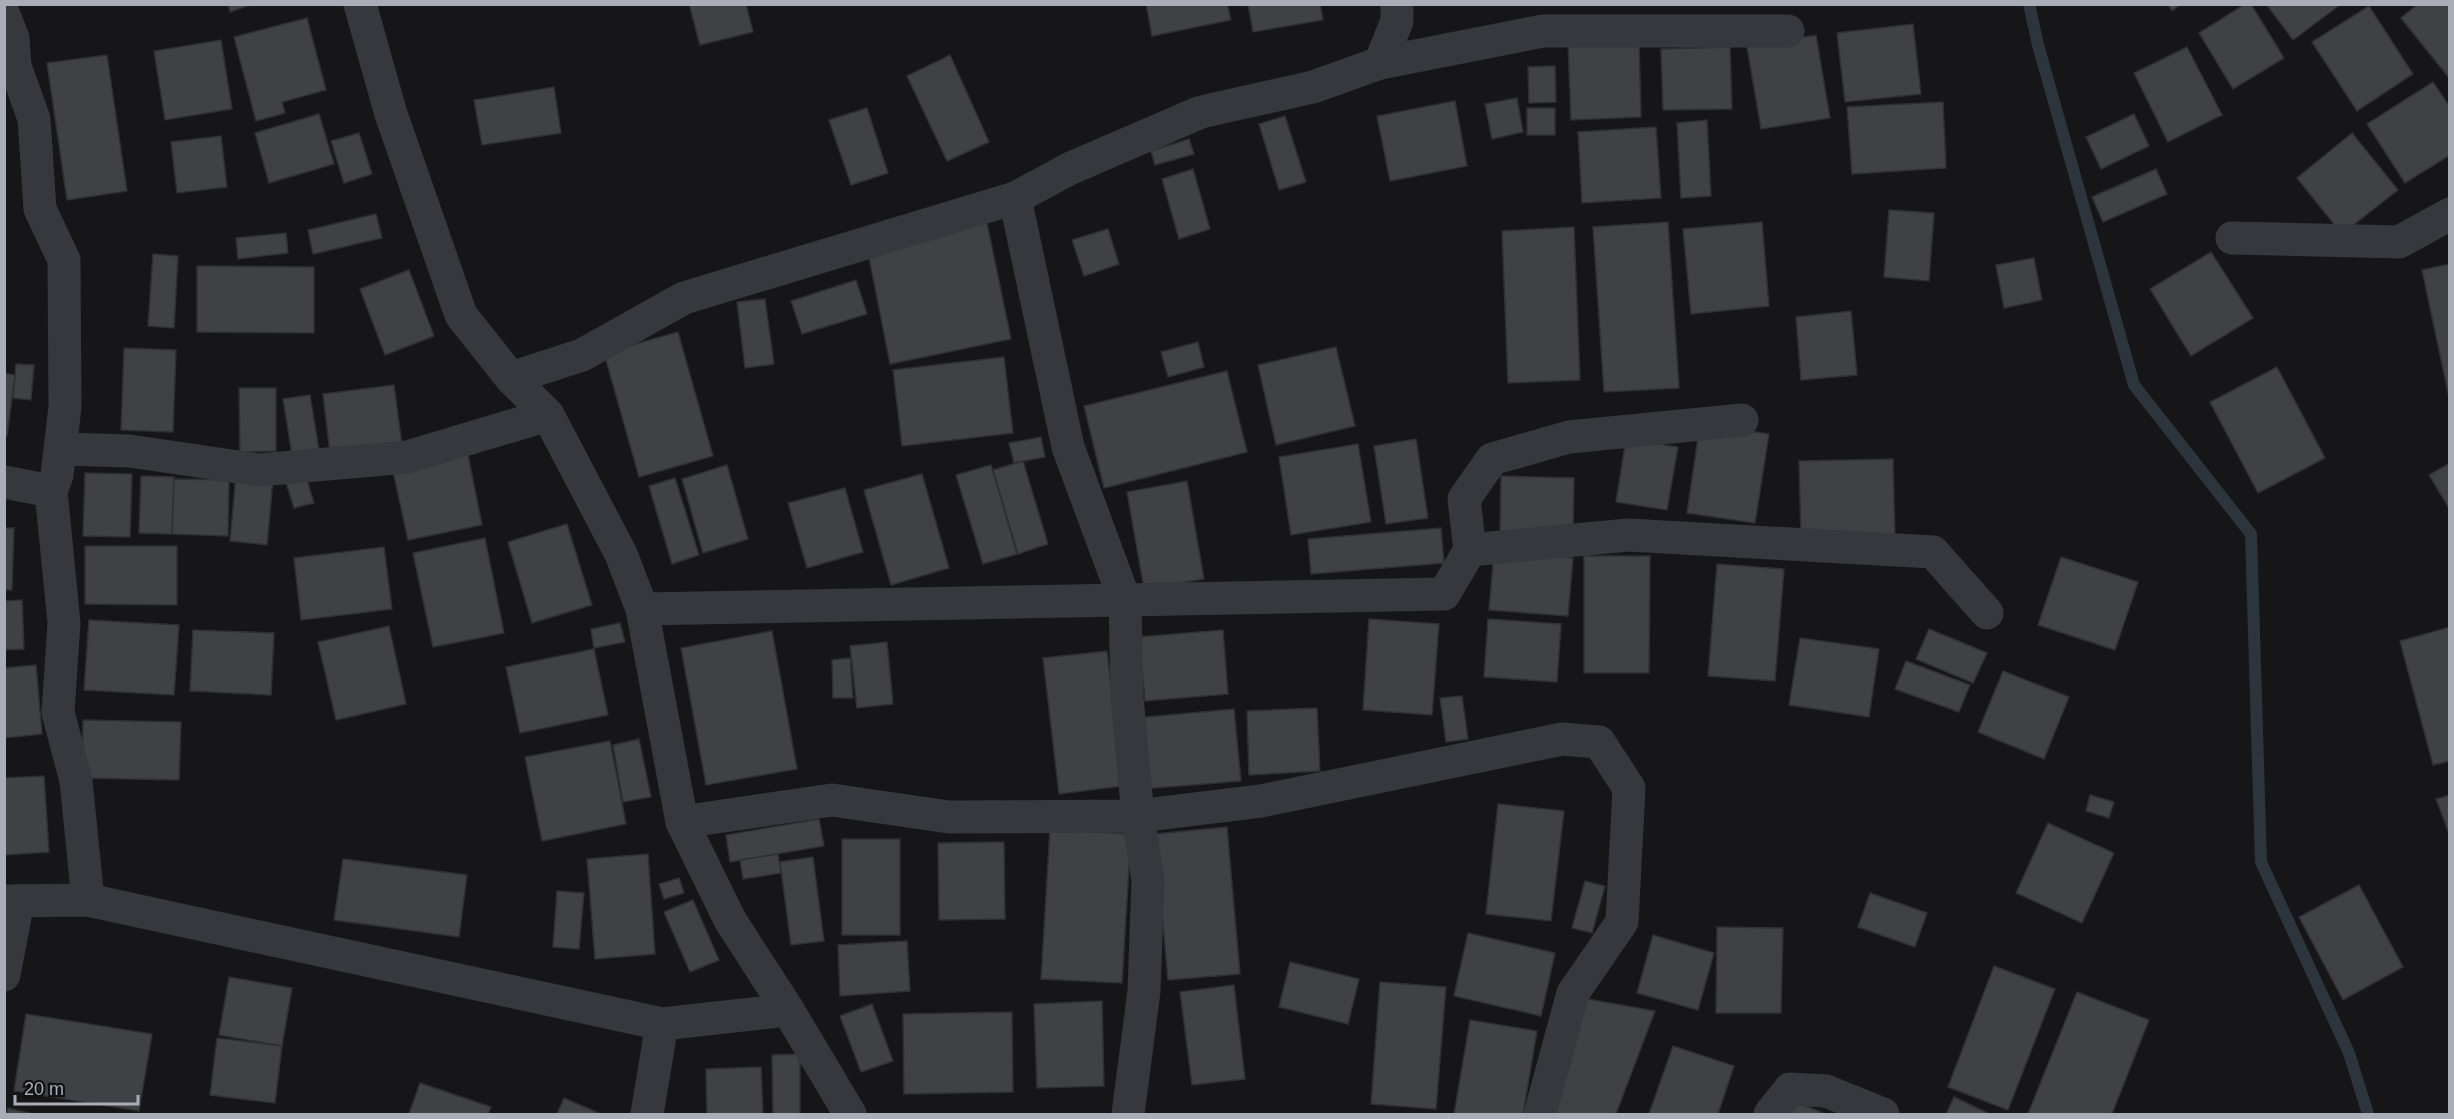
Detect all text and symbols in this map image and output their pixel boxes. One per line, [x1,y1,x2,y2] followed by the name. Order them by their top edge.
[15,1068,138,1106] scale bar
[24,1079,64,1099] text: 20 m

